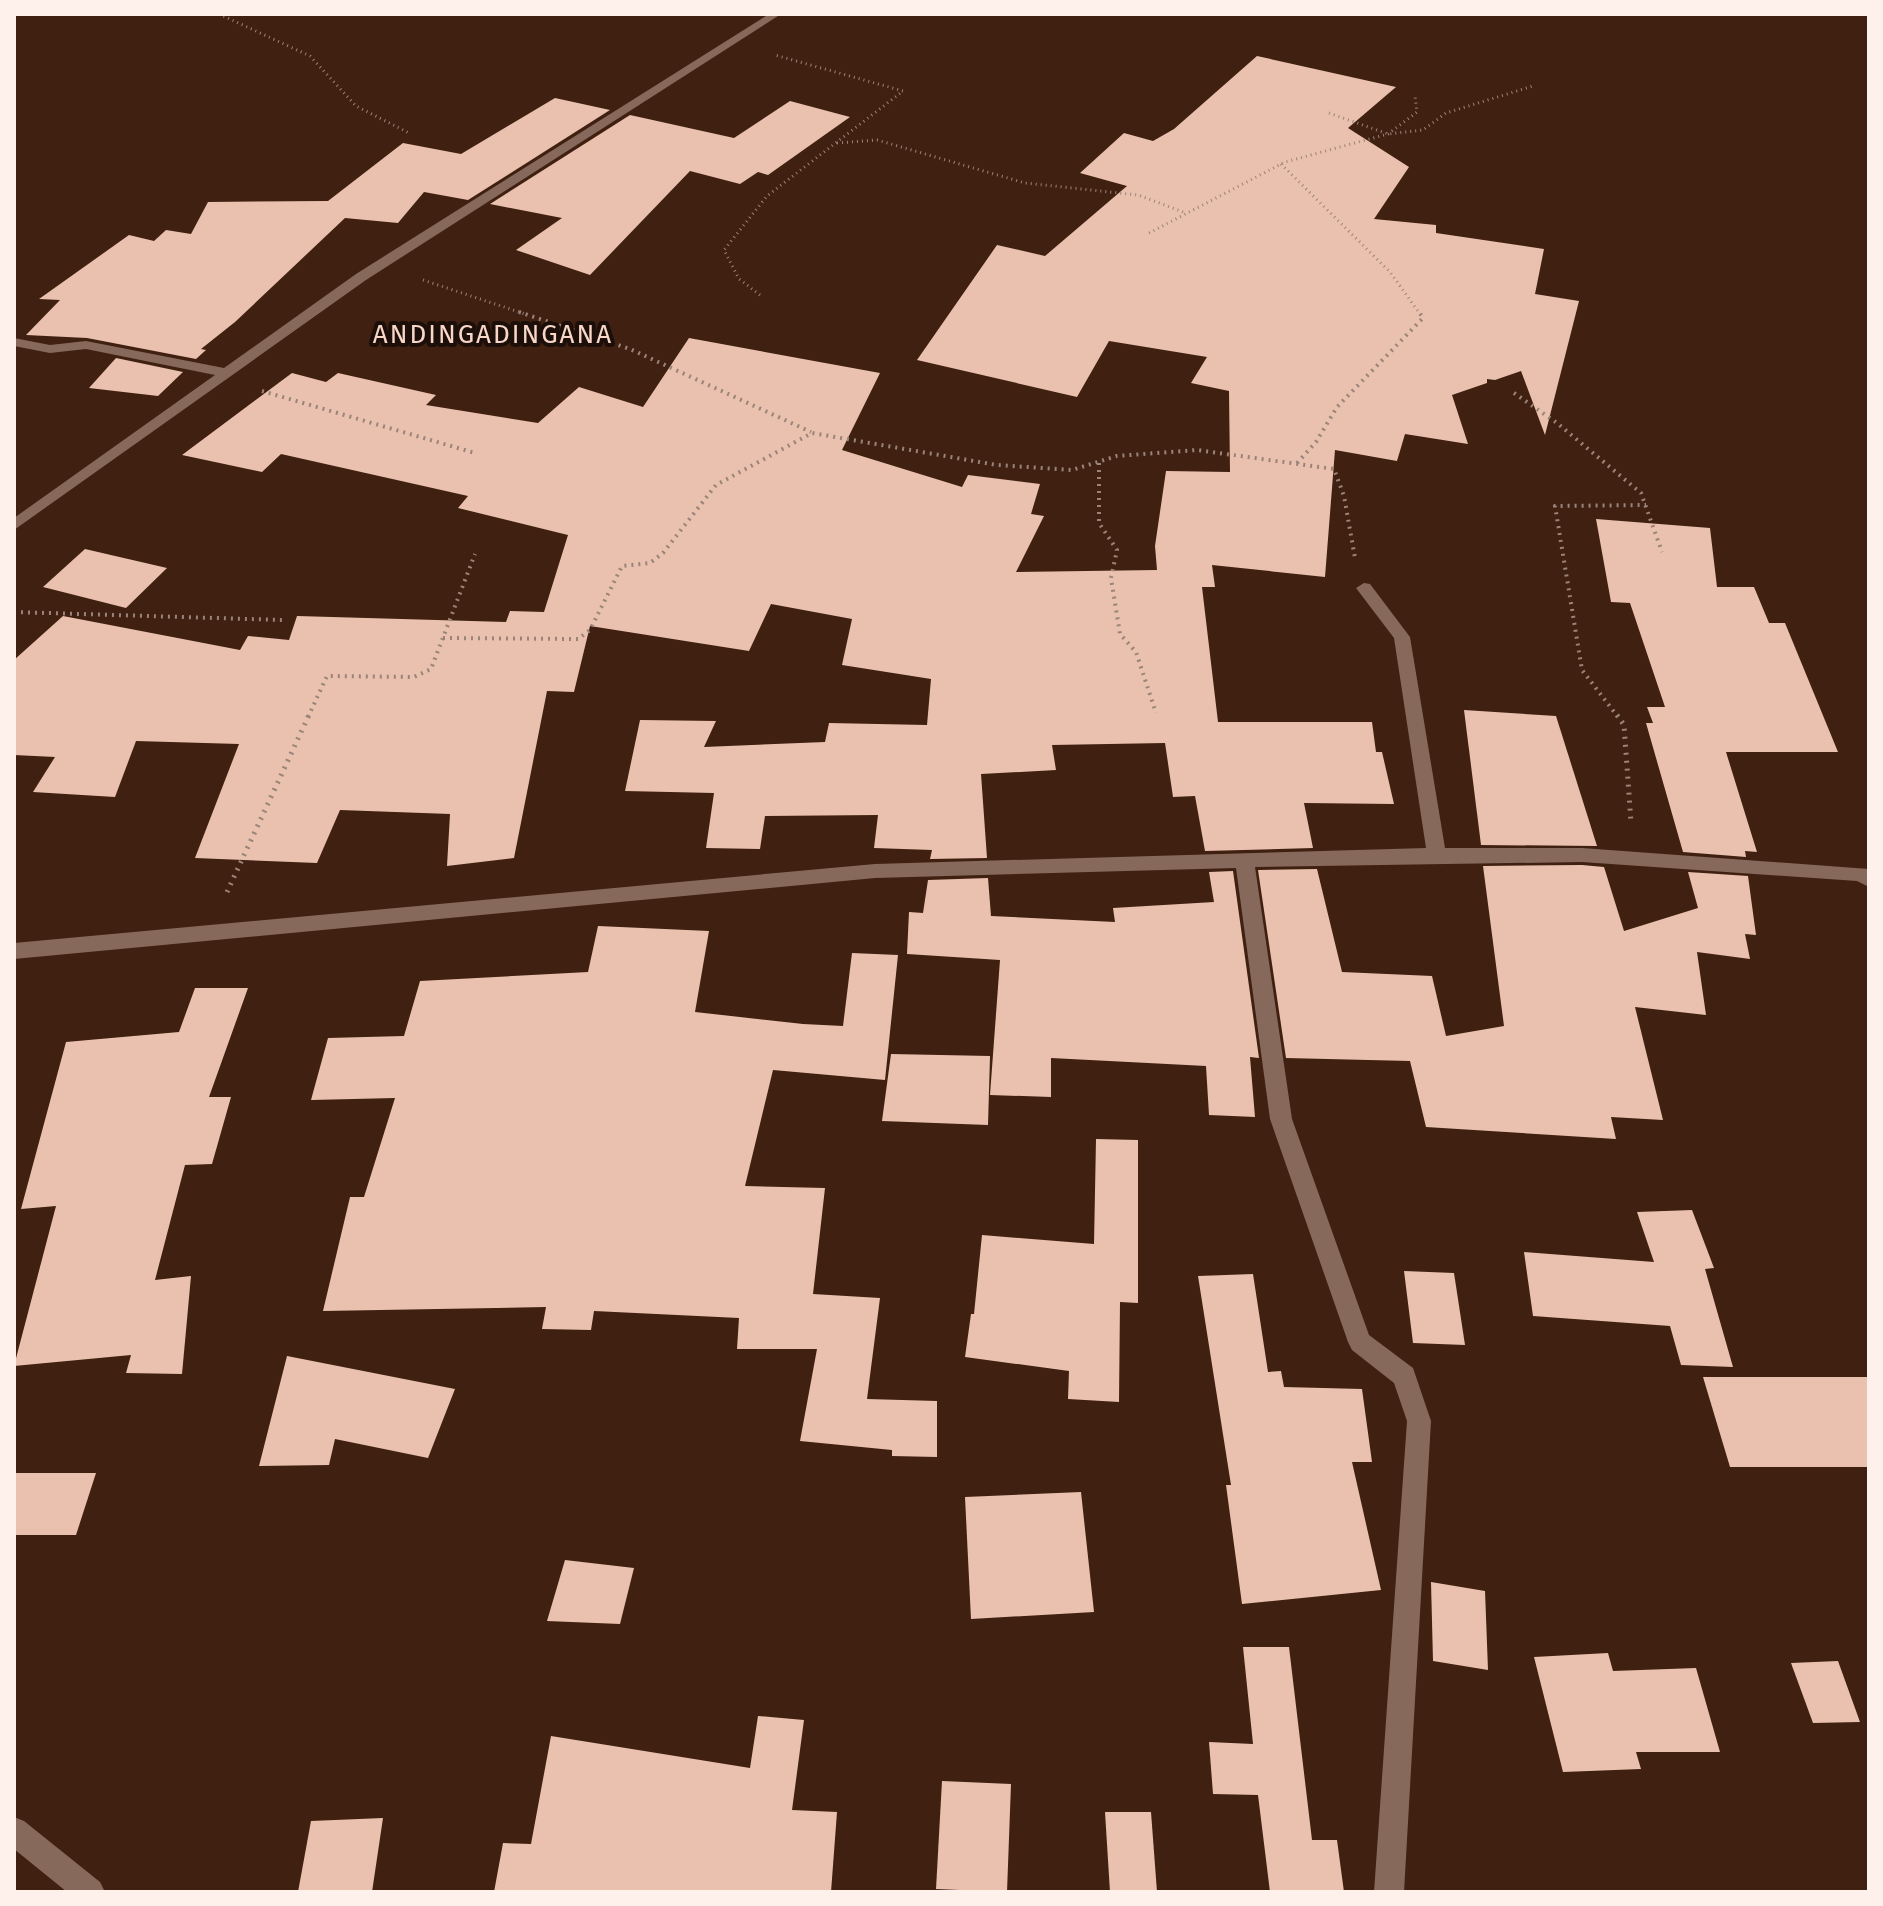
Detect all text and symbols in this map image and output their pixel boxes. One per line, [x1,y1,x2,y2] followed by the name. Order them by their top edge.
[373,319,613,350] district label: ANDINGADINGANA

